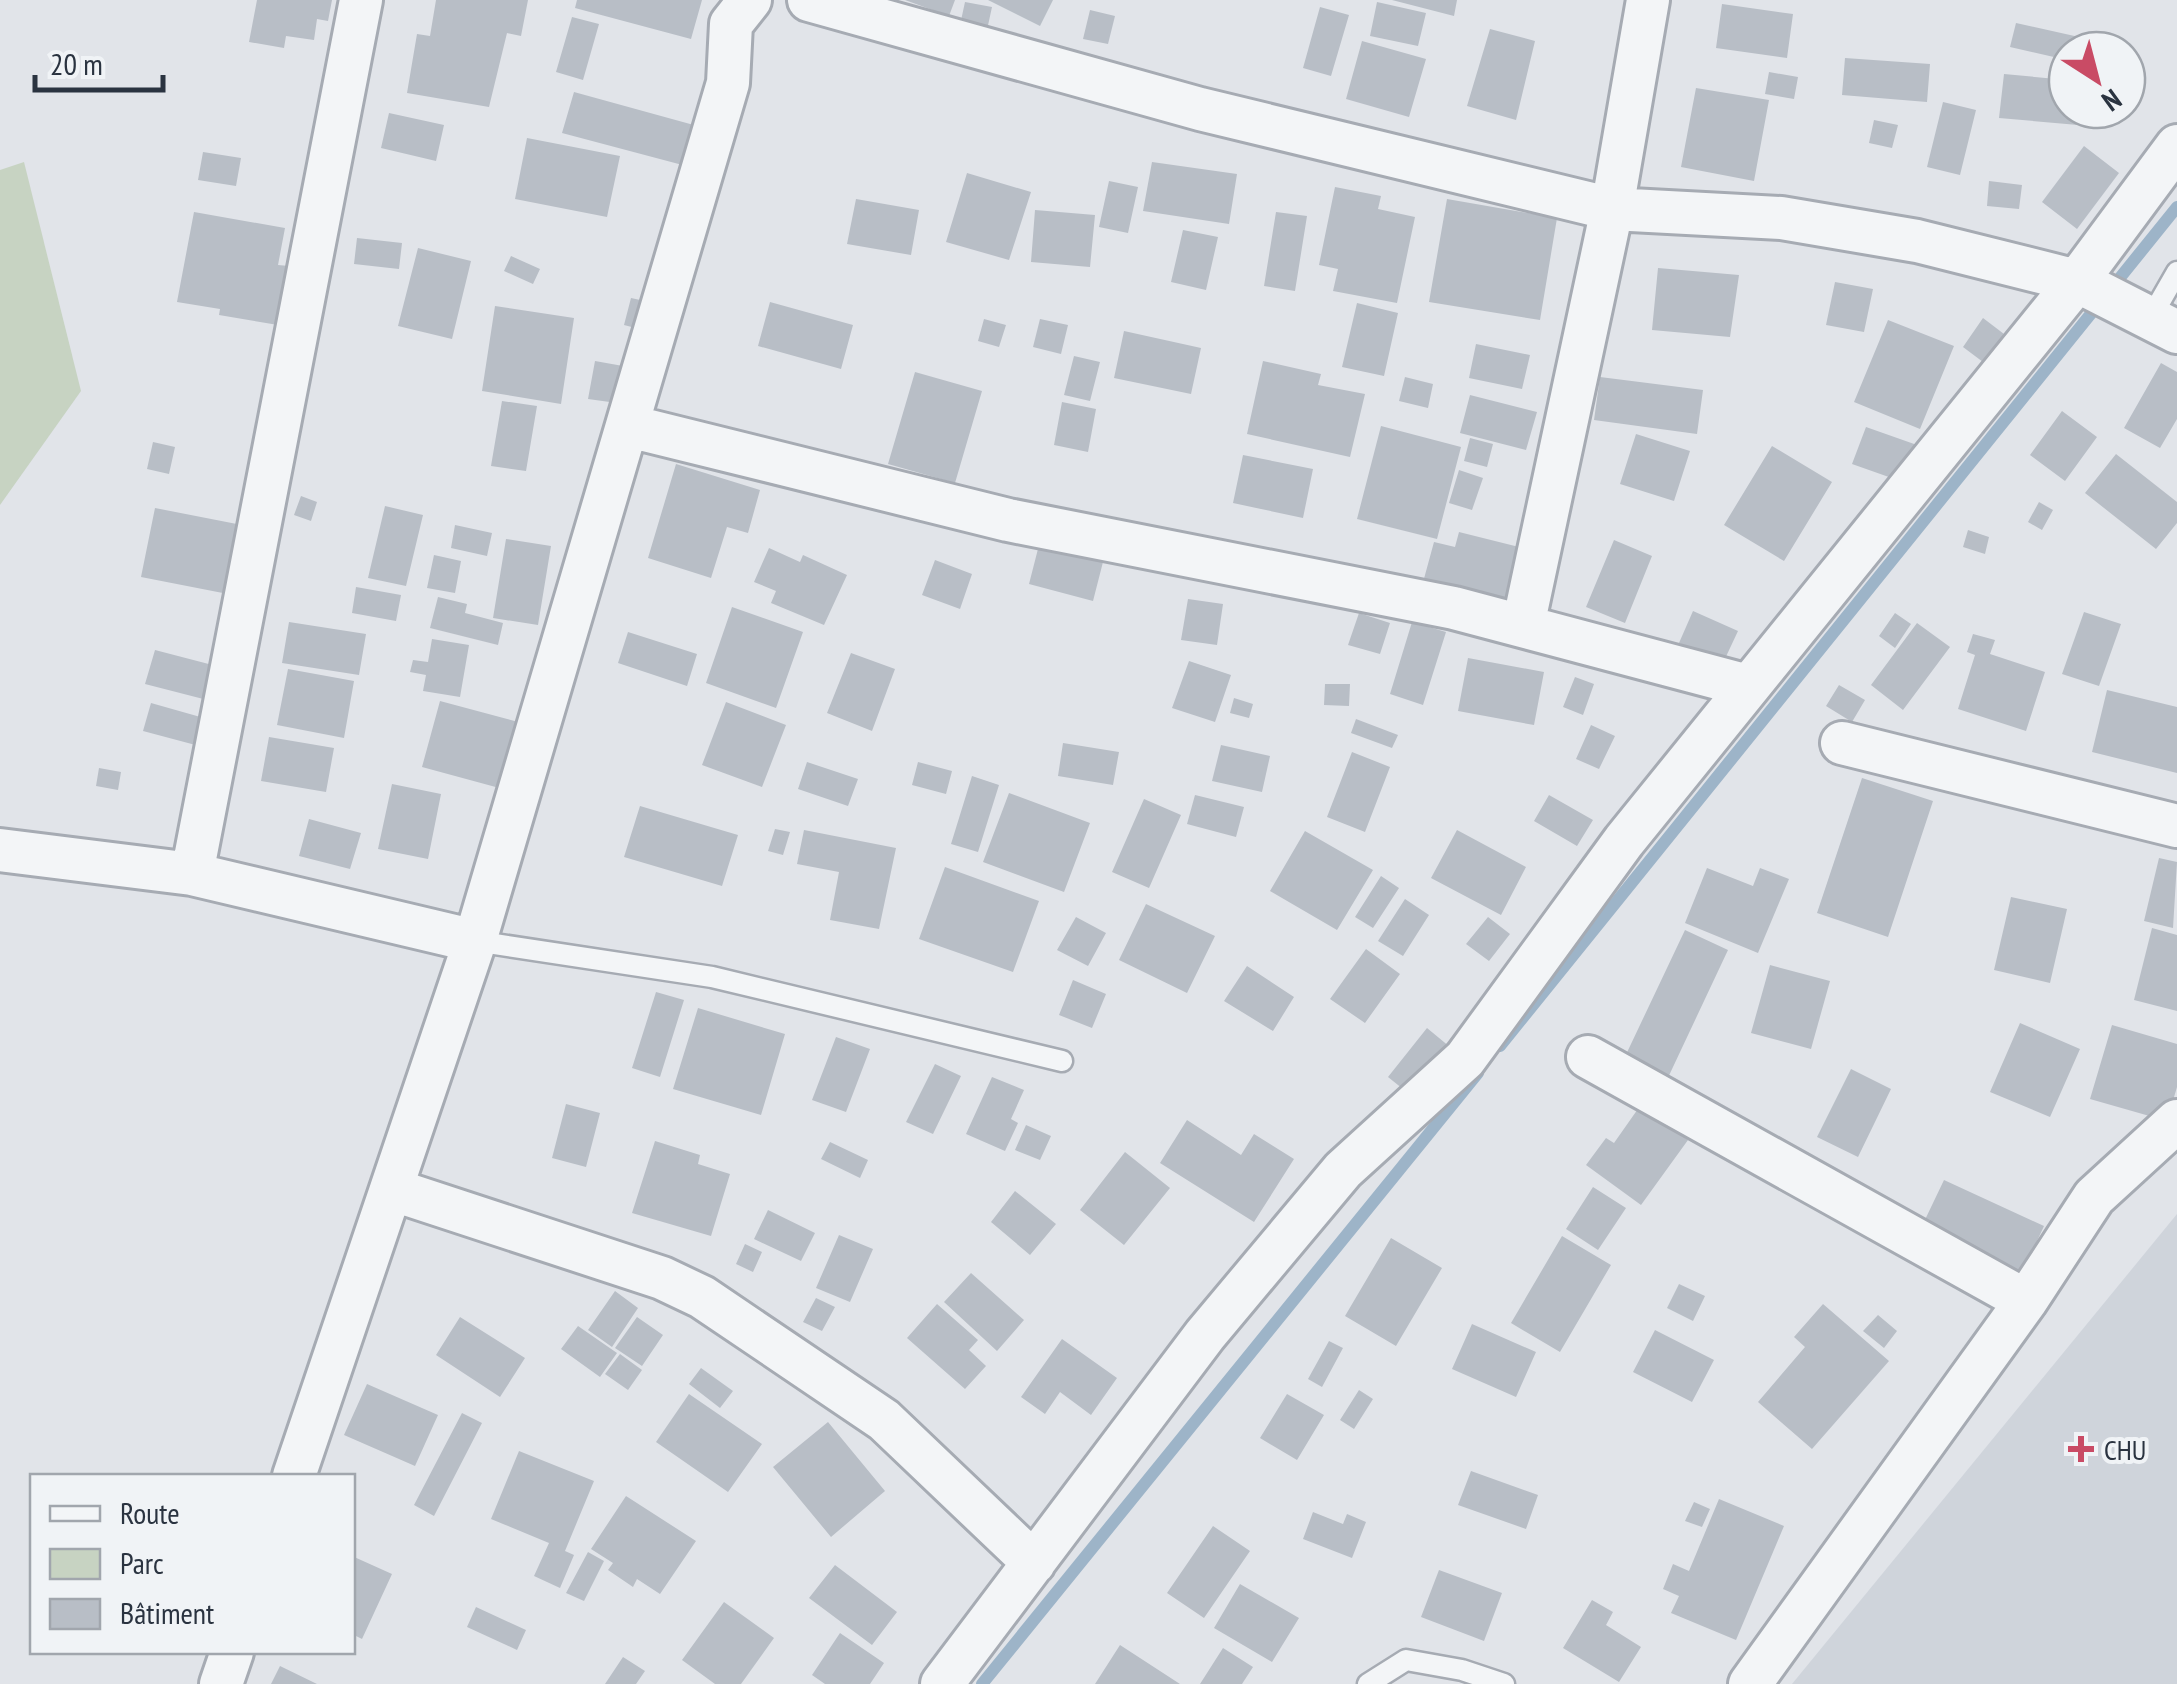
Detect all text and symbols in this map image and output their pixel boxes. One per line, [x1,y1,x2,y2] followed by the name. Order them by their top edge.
[35,30,162,92] scale bar
[2047,30,2147,130] north arrow
[50,44,103,83] text: 20 m
[2095,81,2129,120] text: N
[2104,1431,2146,1468] place label: CHU
[2068,1436,2094,1462] marker: CHU
[30,1474,355,1654] legend
[120,1493,180,1532] text: Route
[120,1543,164,1582] text: Parc
[120,1593,215,1632] text: Bâtiment

